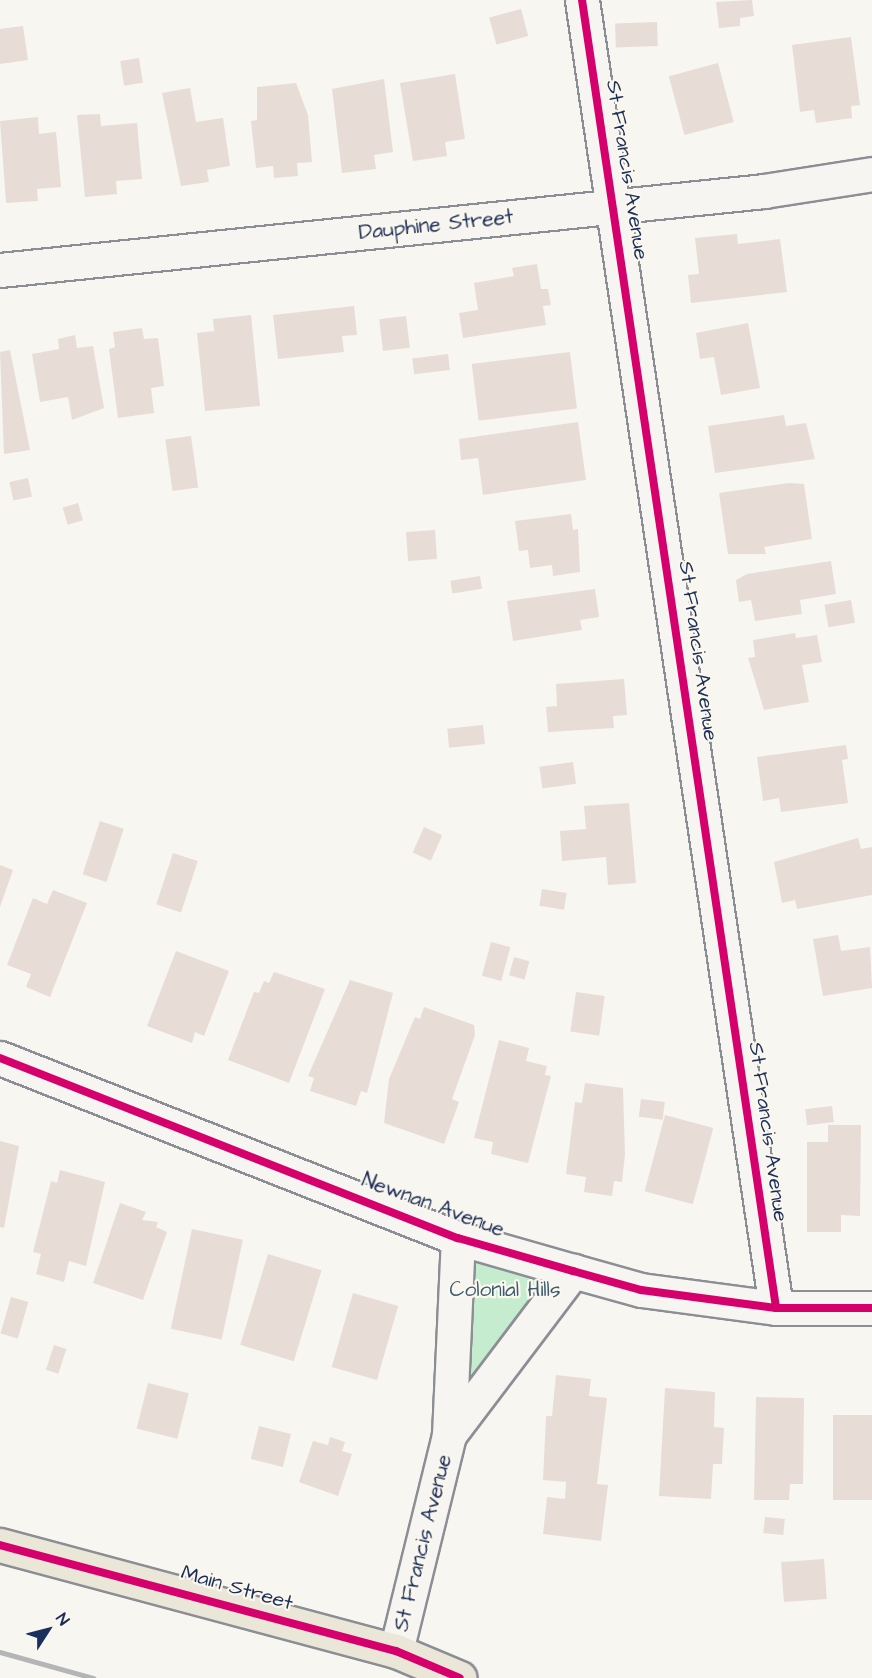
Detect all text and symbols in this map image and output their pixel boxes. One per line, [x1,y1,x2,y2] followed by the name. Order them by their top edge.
[600,78,654,262] street label: St Francis Avenue
[357,204,515,246] street label: Dauphine Street
[673,559,723,743] street label: St Francis Avenue
[743,1040,793,1224] street label: St Francis Avenue
[358,1168,508,1242] street label: Newnan Avenue
[450,1277,560,1303] park label: Colonial Hills
[389,1452,457,1634] street label: St Francis Avenue
[178,1560,296,1616] street label: Main Street
[18,1600,78,1660] north arrow
[51,1609,74,1630] text: N

